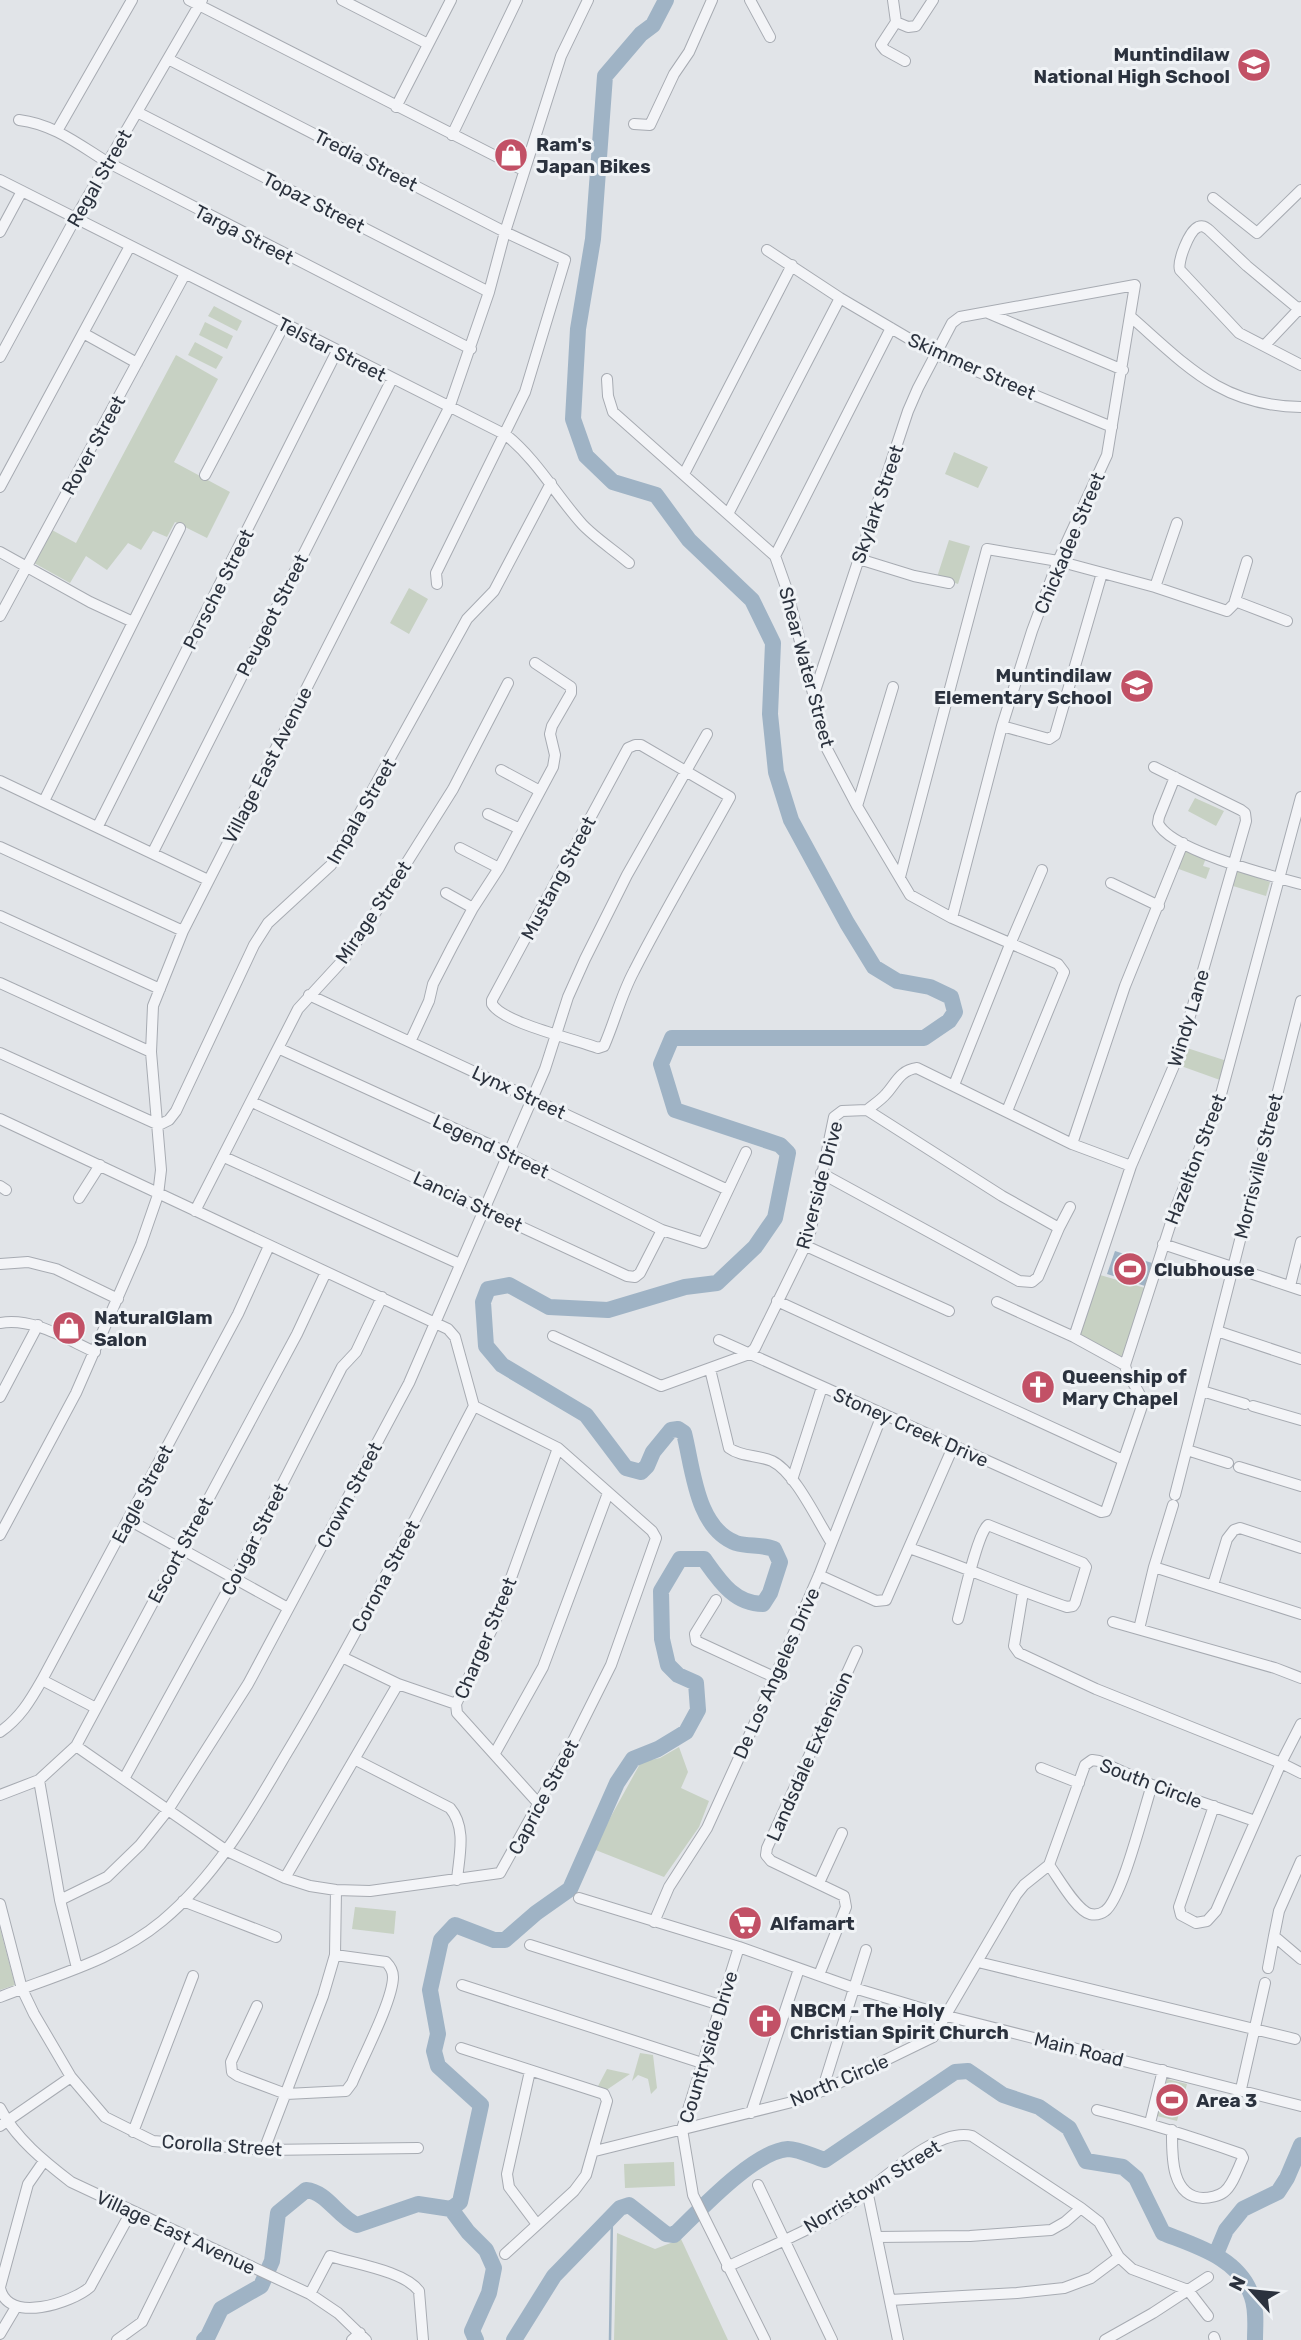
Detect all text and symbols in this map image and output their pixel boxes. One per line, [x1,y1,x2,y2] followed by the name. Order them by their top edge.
[1034,43,1230,88] place label: Muntindilaw National High School
[1235,46,1273,84] school or university icon: Muntindilaw National High School
[62,125,137,231] street label: Regal Street
[310,125,422,197] street label: Tredia Street
[536,133,651,178] place label: Ram's Japan Bikes
[492,136,530,174] shop icon: Ram's Japan Bikes
[259,167,369,238] street label: Topaz Street
[190,200,298,270] street label: Targa Street
[274,312,390,387] street label: Telstar Street
[905,328,1040,405] street label: Skimmer Street
[57,391,130,499] street label: Rover Street
[846,441,909,566] street label: Skylark Street
[1029,468,1110,617] street label: Chickadee Street
[178,525,259,653] street label: Porsche Street
[232,550,313,680] street label: Peugeot Street
[774,584,839,750] street label: Shear Water Street
[934,664,1112,709] place label: Muntindilaw Elementary School
[1118,667,1156,705] school or university icon: Muntindilaw Elementary School
[218,683,317,848] street label: Village East Avenue
[322,754,401,868] street label: Impala Street
[516,812,601,944] street label: Mustang Street
[331,856,416,968] street label: Mirage Street
[1163,967,1214,1070] street label: Windy Lane
[468,1061,570,1124] street label: Lynx Street
[1160,1090,1231,1228] street label: Hazelton Street
[1229,1091,1288,1241] street label: Morrisville Street
[429,1110,553,1184] street label: Legend Street
[791,1119,848,1252] street label: Riverside Drive
[410,1166,527,1237] street label: Lancia Street
[1111,1250,1149,1288] sports icon: Clubhouse
[1154,1258,1255,1281] place label: Clubhouse
[94,1306,213,1351] place label: NaturalGlam Salon
[50,1309,88,1347] shop icon: NaturalGlam Salon
[1062,1365,1187,1410] place label: Queenship of Mary Chapel
[1019,1368,1057,1406] church icon: Queenship of Mary Chapel
[830,1383,992,1472] street label: Stoney Creek Drive
[312,1438,387,1552] street label: Crown Street
[107,1441,178,1547] street label: Eagle Street
[216,1479,293,1599] street label: Cougar Street
[143,1493,218,1607] street label: Escort Street
[346,1516,425,1636] street label: Corona Street
[449,1573,522,1703] street label: Charger Street
[728,1584,825,1762] street label: De Los Angeles Drive
[762,1668,857,1845] street label: Landsdale Extension
[503,1735,584,1859] street label: Caprice Street
[1096,1753,1205,1814] street label: South Circle
[726,1904,764,1942] supermarket icon: Alfamart
[770,1912,855,1935] place label: Alfamart
[674,1968,743,2126] street label: Countryside Drive
[790,1999,1009,2044] place label: NBCM - The Holy Christian Spirit Church
[746,2002,784,2040] church icon: NBCM - The Holy Christian Spirit Church
[1032,2027,1126,2072] street label: Main Road
[786,2049,892,2112] street label: North Circle
[1153,2081,1191,2119] sports icon: Area 3
[1196,2089,1257,2112] place label: Area 3
[161,2130,284,2161] street label: Corolla Street
[799,2135,946,2238] street label: Norristown Street
[92,2185,259,2279] street label: Village East Avenue
[1217,2256,1287,2326] north arrow
[1224,2272,1251,2295] text: N

